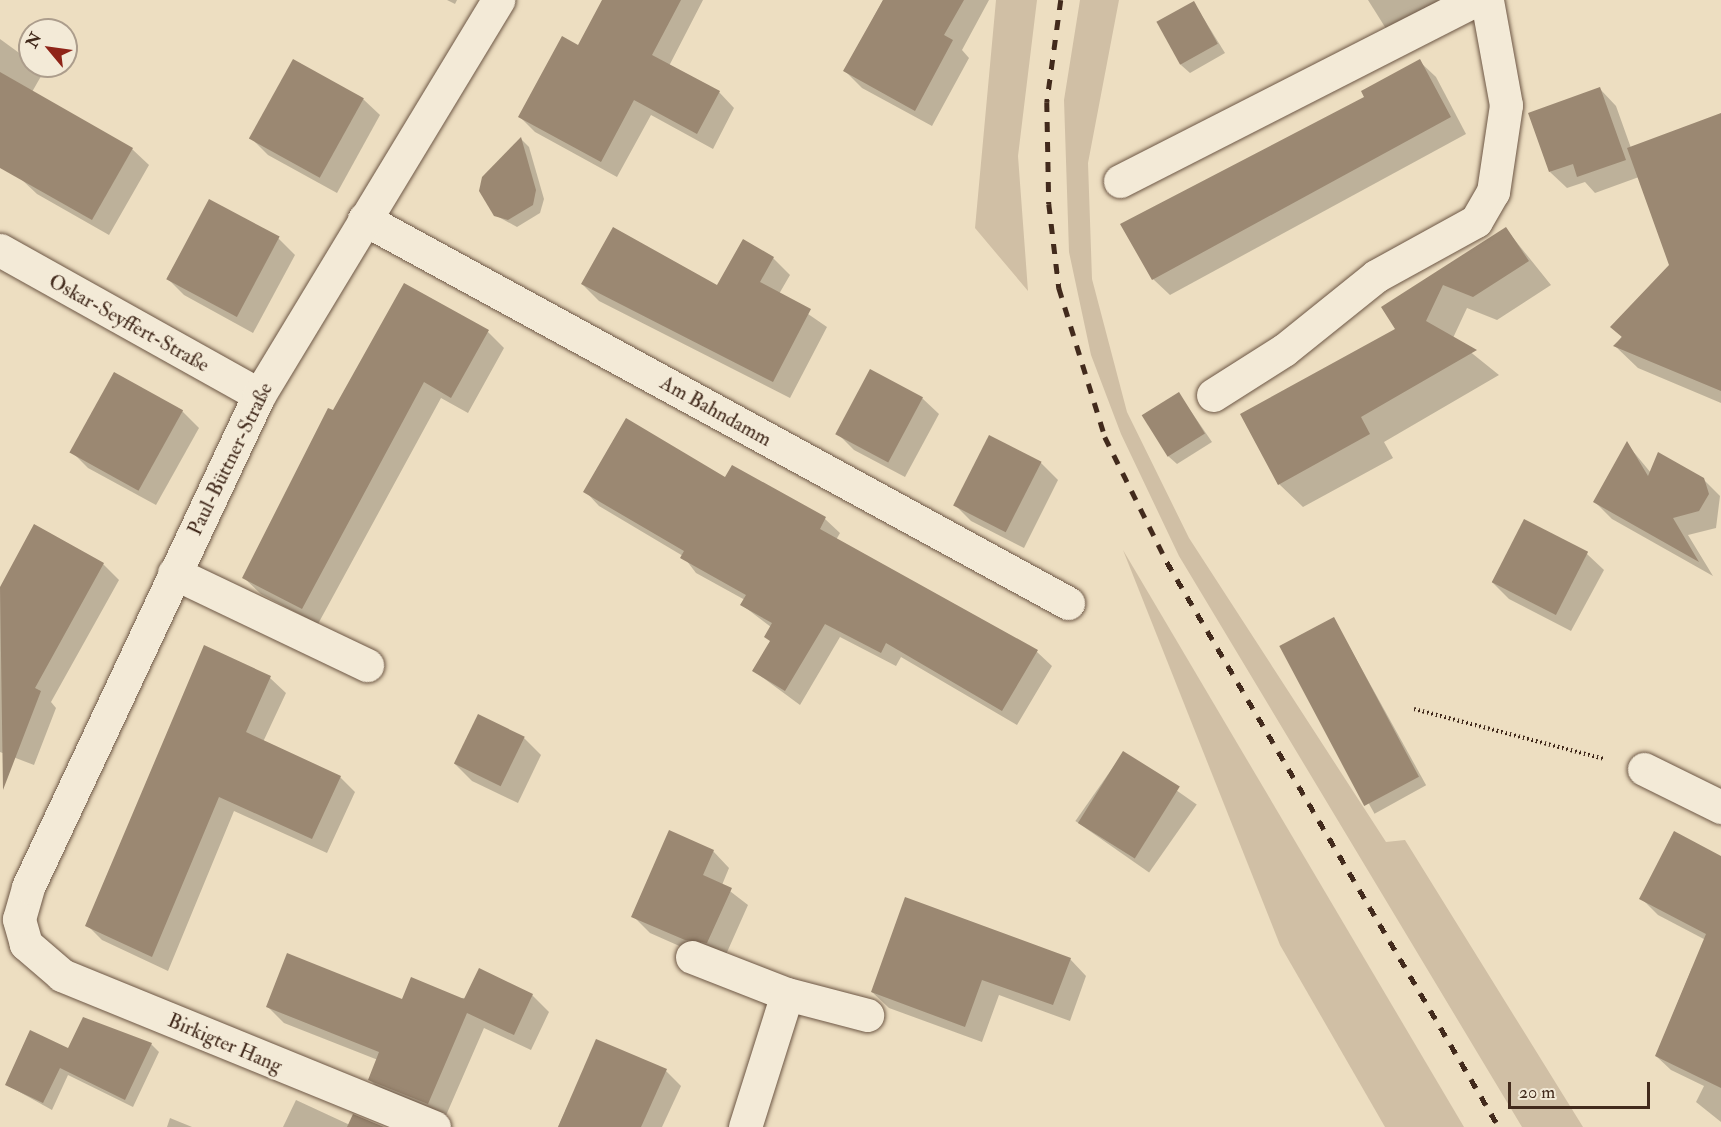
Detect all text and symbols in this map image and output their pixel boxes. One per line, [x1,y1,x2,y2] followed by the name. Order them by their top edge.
[18,18,78,78] north arrow
[22,29,46,51] text: N
[45,269,213,377] street label: Oskar-Seyffert-Straße
[656,371,776,451] street label: Am Bahndamm
[183,379,277,539] street label: Paul-Büttner-Straße
[164,1008,286,1078] street label: Birkigter Hang
[1511,1070,1654,1108] scale bar
[1519,1081,1555,1104] text: 20 m

